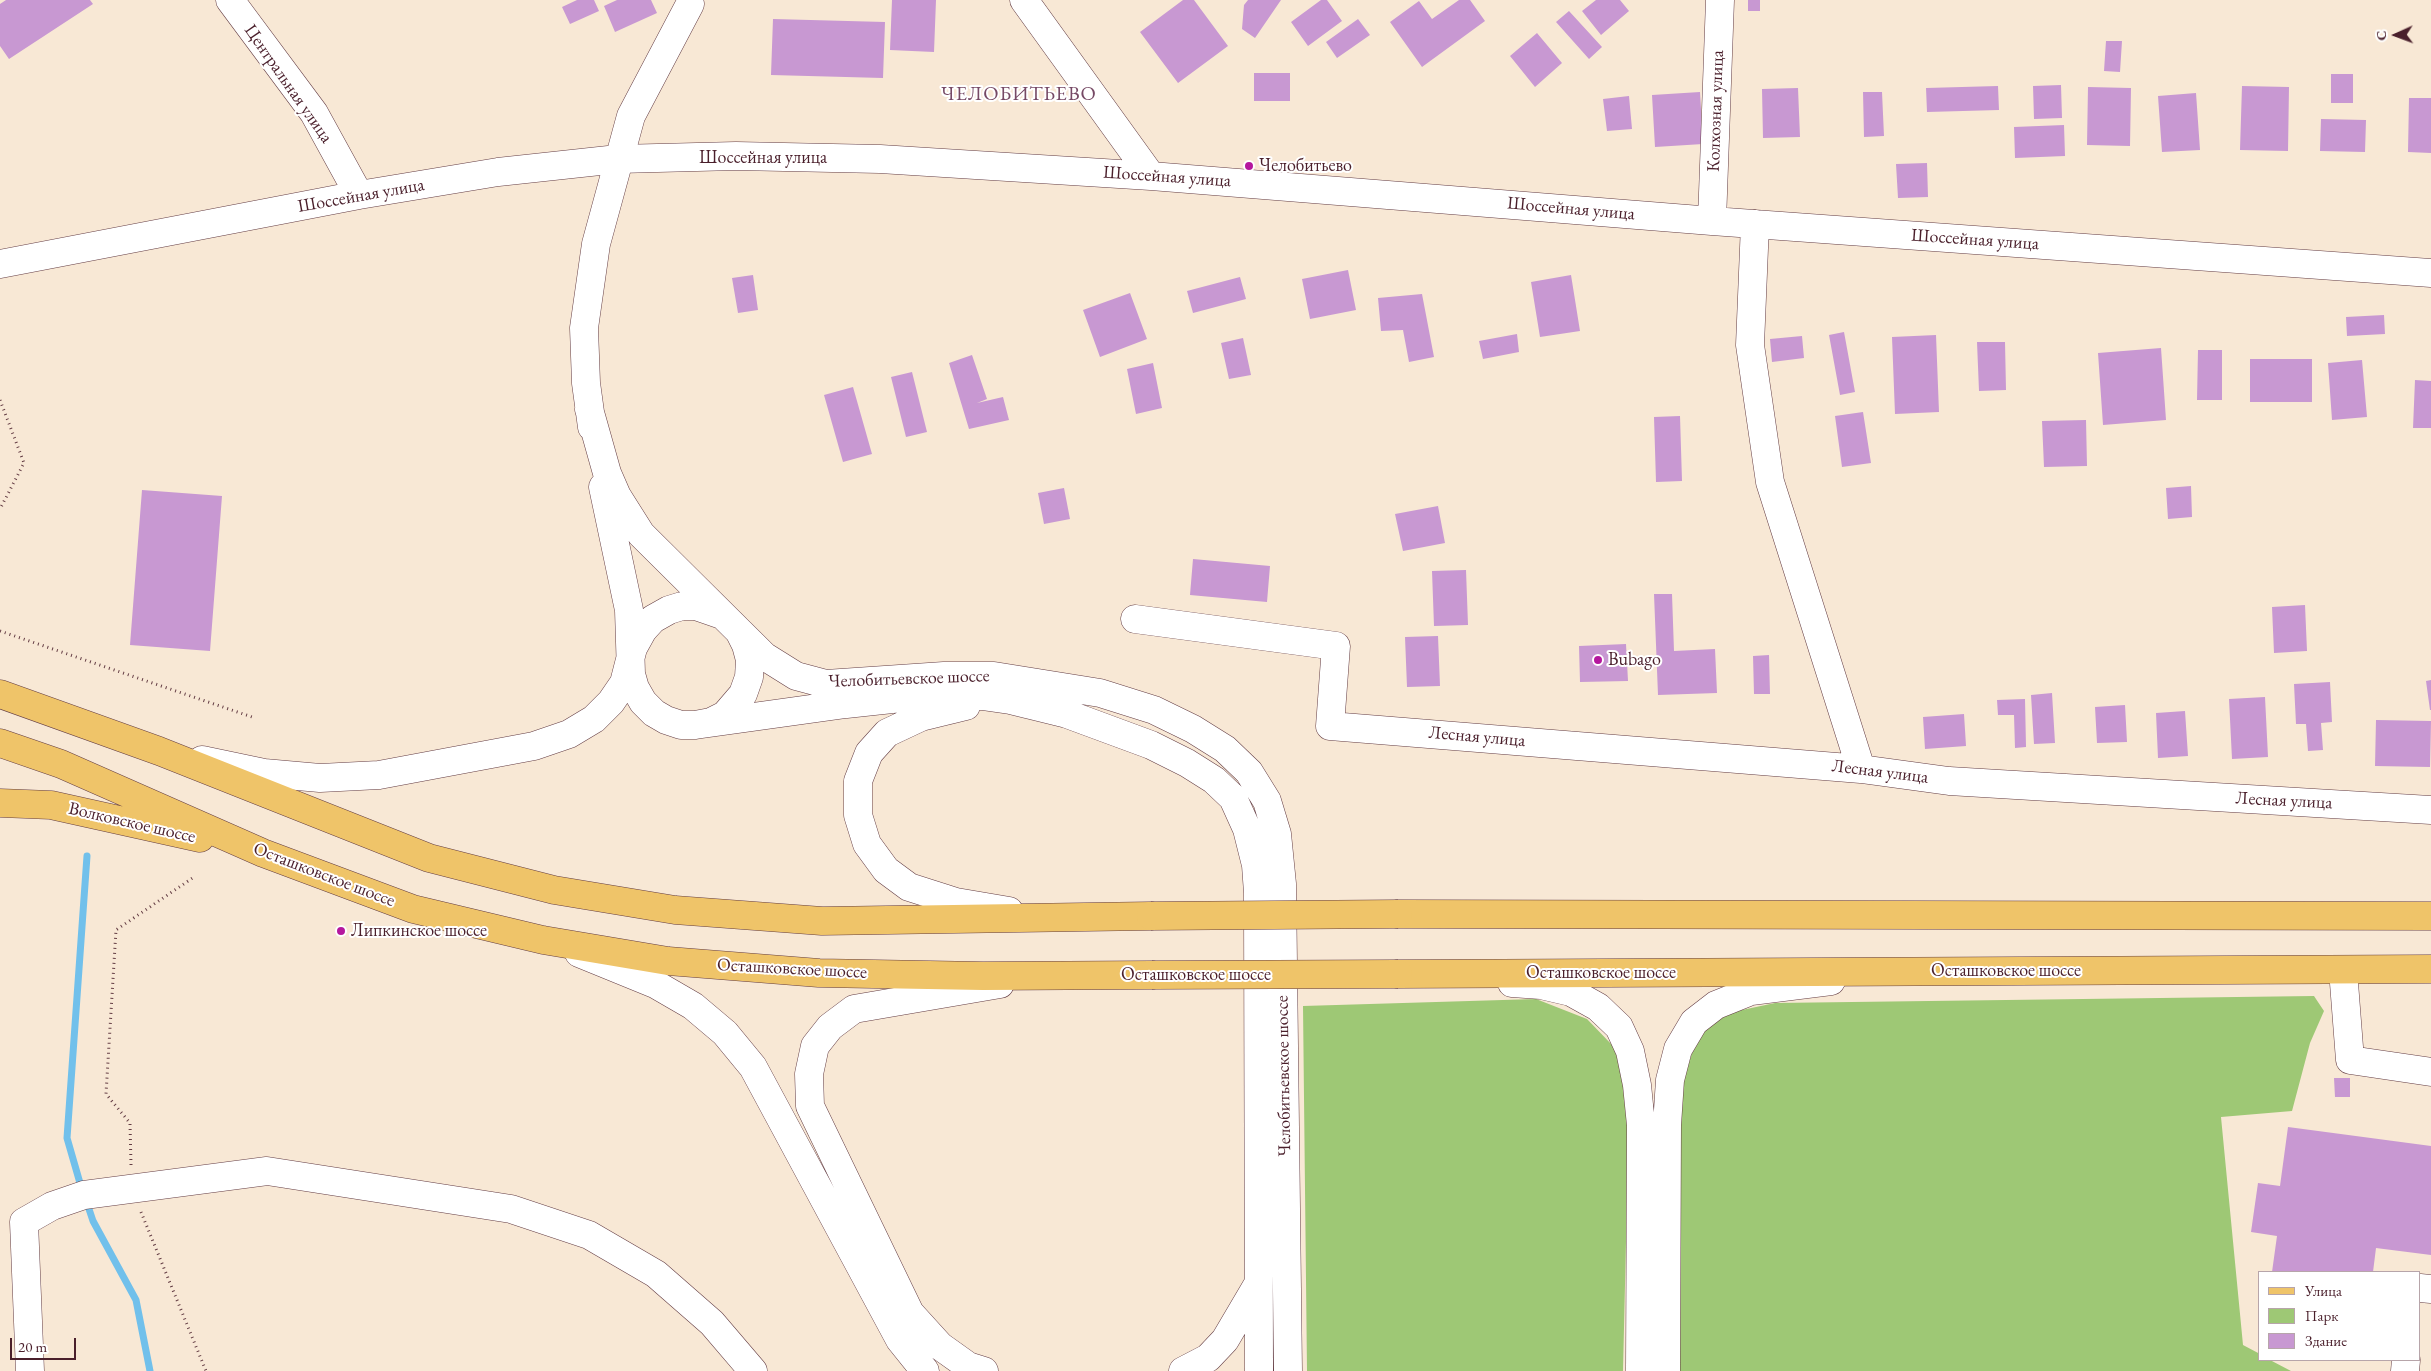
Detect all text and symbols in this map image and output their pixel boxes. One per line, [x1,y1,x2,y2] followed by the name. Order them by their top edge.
[2371,10,2421,60] north arrow
[239,21,337,147] street label: Центральная улица
[2372,30,2390,41] text: С
[1703,50,1729,172] street label: Колхозная улица
[940,83,1098,107] district label: ЧЕЛОБИТЬЕВО
[699,147,827,169] street label: Шоссейная улица
[1259,155,1352,177] place label: Челобитьево
[1243,160,1255,172] marker: Челобитьево
[1102,162,1232,192] street label: Шоссейная улица
[296,174,426,218] street label: Шоссейная улица
[1506,193,1636,225] street label: Шоссейная улица
[1910,225,2040,255] street label: Шоссейная улица
[1608,649,1661,671] place label: Bubago
[1592,654,1604,666] marker: Bubago
[828,665,990,693] street label: Челобитьевское шоссе
[1428,722,1526,752] street label: Лесная улица
[1831,755,1929,789] street label: Лесная улица
[2235,788,2333,814] street label: Лесная улица
[66,798,198,848] street label: Волковское шоссе
[250,838,398,912] street label: Осташковское шоссе
[351,920,487,942] place label: Липкинское шоссе
[335,925,347,937] marker: Липкинское шоссе
[717,954,867,984] street label: Осташковское шоссе
[1931,960,2081,982] street label: Осташковское шоссе
[1526,962,1676,984] street label: Осташковское шоссе
[1121,964,1271,986] street label: Осташковское шоссе
[1272,995,1296,1157] street label: Челобитьевское шоссе
[2258,1271,2421,1361] legend
[2305,1281,2342,1300] text: Улица
[2305,1306,2338,1325] text: Парк
[12,1328,79,1360] scale bar
[2305,1331,2347,1350] text: Здание
[18,1337,47,1356] text: 20 m

